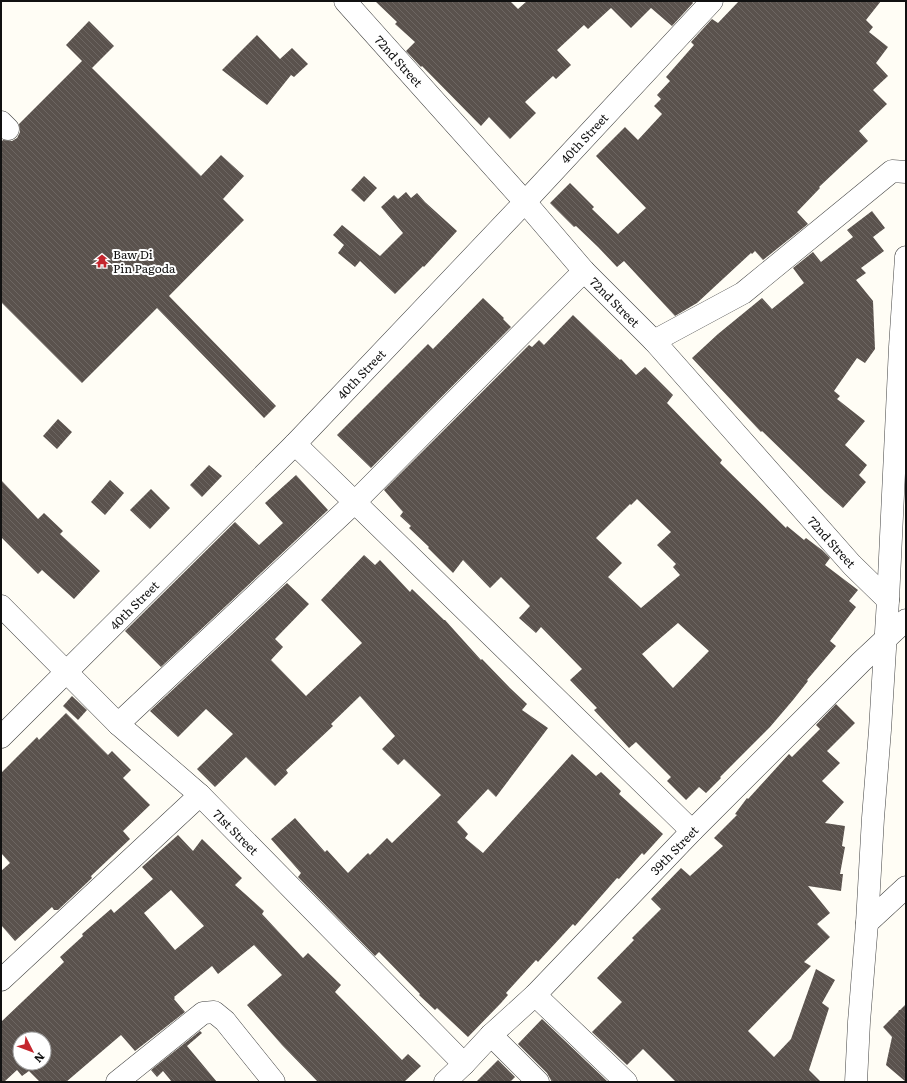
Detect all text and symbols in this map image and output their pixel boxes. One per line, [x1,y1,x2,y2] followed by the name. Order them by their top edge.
[371,31,427,91] street label: 72nd Street
[556,109,612,167] street label: 40th Street
[113,245,176,277] place label: Baw Di Pin Pagoda
[94,253,110,269] temple icon: Baw Di Pin Pagoda
[586,273,644,331] street label: 72nd Street
[333,345,389,403] street label: 40th Street
[804,512,860,572] street label: 72nd Street
[105,576,163,634] street label: 40th Street
[209,805,263,859] street label: 71st Street
[646,821,702,879] street label: 39th Street
[12,1031,52,1071] north arrow
[31,1050,49,1067] text: N

